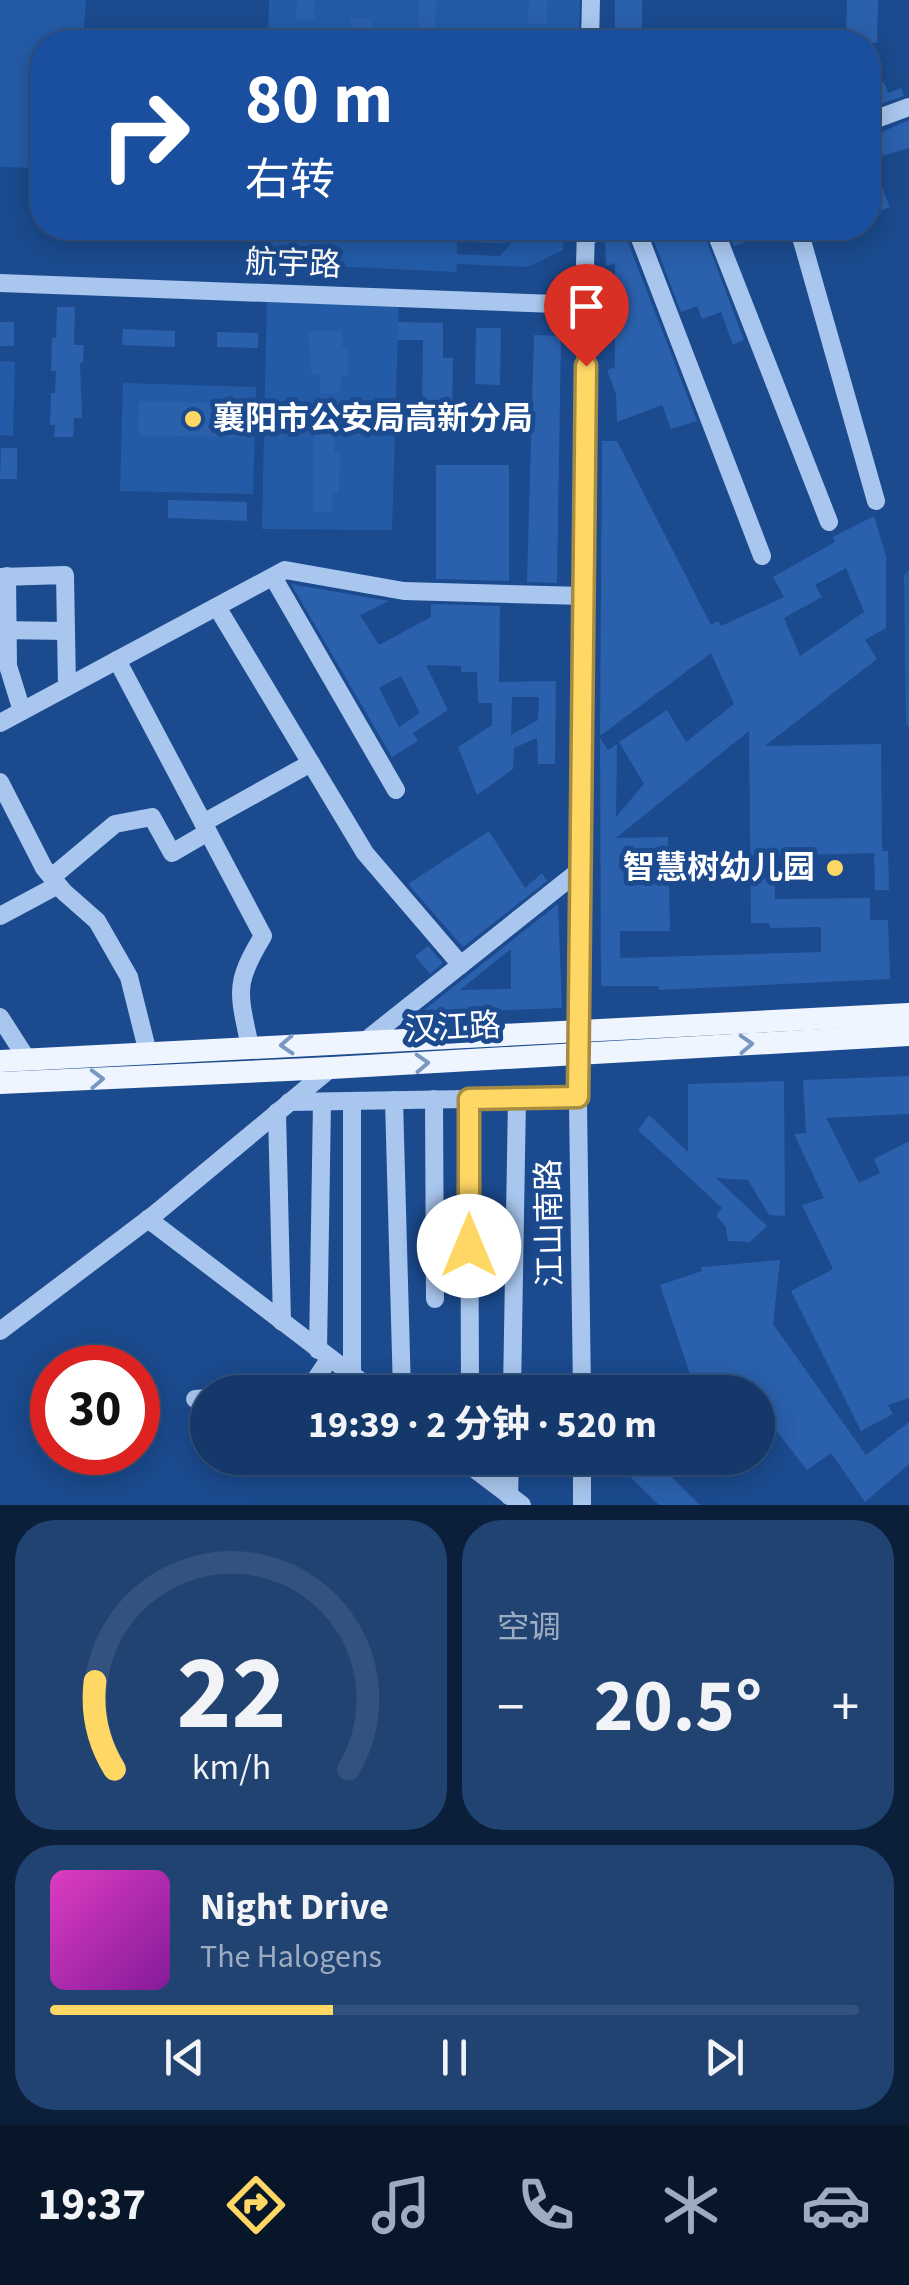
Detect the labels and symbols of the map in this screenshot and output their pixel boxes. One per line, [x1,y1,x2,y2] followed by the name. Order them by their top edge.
[244,239,342,289] street label: 航宇路
[544,264,629,367] pin
[213,396,533,442] place label: 襄阳市公安局高新分局
[182,408,204,430] marker: 襄阳市公安局高新分局
[623,845,815,891] place label: 智慧树幼儿园
[824,857,846,879] marker: 智慧树幼儿园
[404,1003,502,1053] street label: 汉江路
[279,1034,295,1055] one-way arrow
[739,1034,755,1055] one-way arrow
[414,1053,430,1074] one-way arrow
[90,1068,106,1089] one-way arrow
[526,1159,574,1287] street label: 江山南路
[417,1194,521,1298] position arrow
[30,1345,160,1475] speed limit sign: 30

